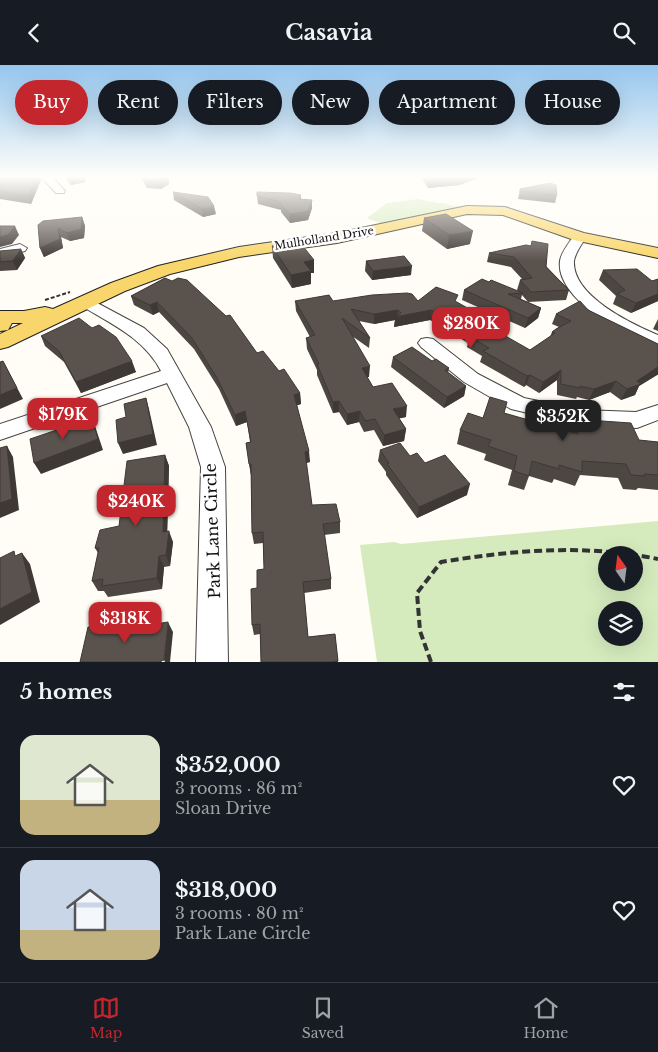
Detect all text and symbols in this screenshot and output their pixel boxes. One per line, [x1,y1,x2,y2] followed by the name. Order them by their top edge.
[20,19,48,47] icon: back
[285,19,373,46] text: Casavia
[610,19,638,47] icon: search
[15,80,88,125] chip: Buy
[98,80,178,125] chip: Rent
[188,80,282,125] chip: Filters
[292,80,369,125] chip: New
[379,80,515,125] chip: Apartment
[525,80,620,125] chip: House
[273,223,375,253] street label: Mulholland Drive
[436,307,506,349] pin: $280K
[443,313,499,333] text: $280K
[28,397,98,440] pin: $179K
[528,399,598,442] pin: $352K
[38,404,88,424] text: $179K
[536,406,590,426] text: $352K
[200,463,224,599] street label: Park Lane Circle
[101,485,171,527] pin: $240K
[108,491,164,511] text: $240K
[598,546,642,591] north arrow
[598,546,643,646] map controls
[90,601,160,644] pin: $318K
[598,601,643,646] button: layers
[100,608,150,628] text: $318K
[610,678,638,706] icon: filters
[20,679,112,705] text: 5 homes
[175,752,281,778] text: $352,000
[60,755,120,815] icon: home
[610,771,638,799] icon: heart
[175,778,302,798] text: 3 rooms · 86 m²
[175,798,271,818] text: Sloan Drive
[175,877,277,903] text: $318,000
[60,880,120,940] icon: home
[610,896,638,924] icon: heart
[175,903,303,923] text: 3 rooms · 80 m²
[175,923,311,943] text: Park Lane Circle
[90,994,122,1042] tab: Map
[302,994,344,1042] tab: Saved
[523,994,568,1042] tab: Home

